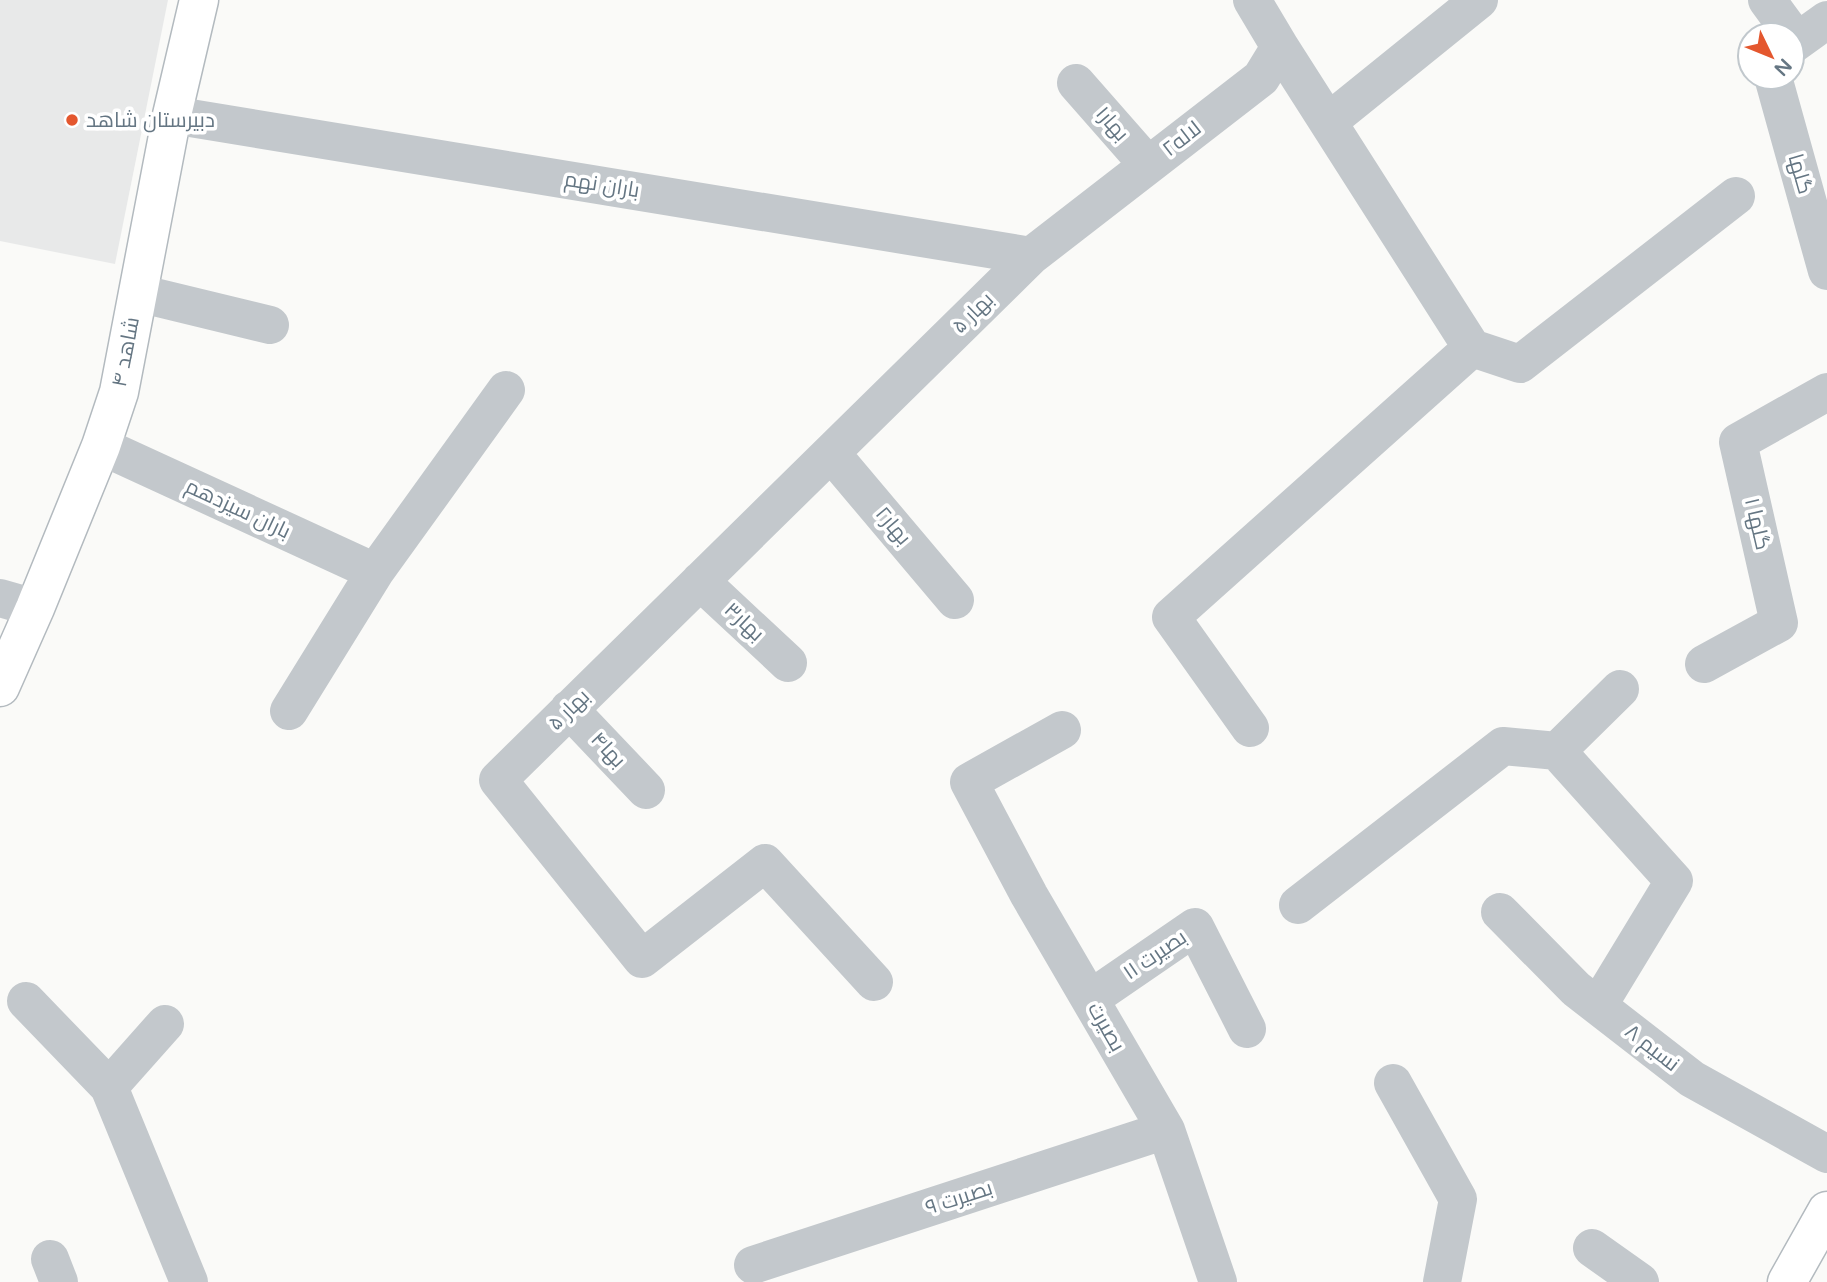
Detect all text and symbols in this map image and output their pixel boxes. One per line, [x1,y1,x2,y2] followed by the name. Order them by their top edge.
[1736,21,1806,91] north arrow
[1769,54,1796,80] text: N
[1090,102,1134,146] street label: بهار۱
[86,108,215,133] place label: دبیرستان شاهد
[64,112,80,128] marker: دبیرستان شاهد
[1158,116,1206,162] street label: لاله۲
[1782,151,1818,197] street label: گلها
[562,167,641,204] street label: باران نهم
[947,287,999,339] street label: بهار ۵
[107,315,145,389] street label: شاهد ۴
[181,474,294,545] street label: باران سیزدهم
[1739,496,1775,552] street label: گلها ۱
[870,502,916,550] street label: بهار۲
[719,597,769,647] street label: بهار۳
[543,684,595,736] street label: بهار ۵
[585,727,631,773] street label: بها۴
[1119,925,1191,985] street label: بصیرت ۱۱
[1082,998,1130,1056] street label: بصیرت
[1619,1019,1684,1078] street label: نسیم ۸
[922,1175,996,1221] street label: بصیرت ۹

